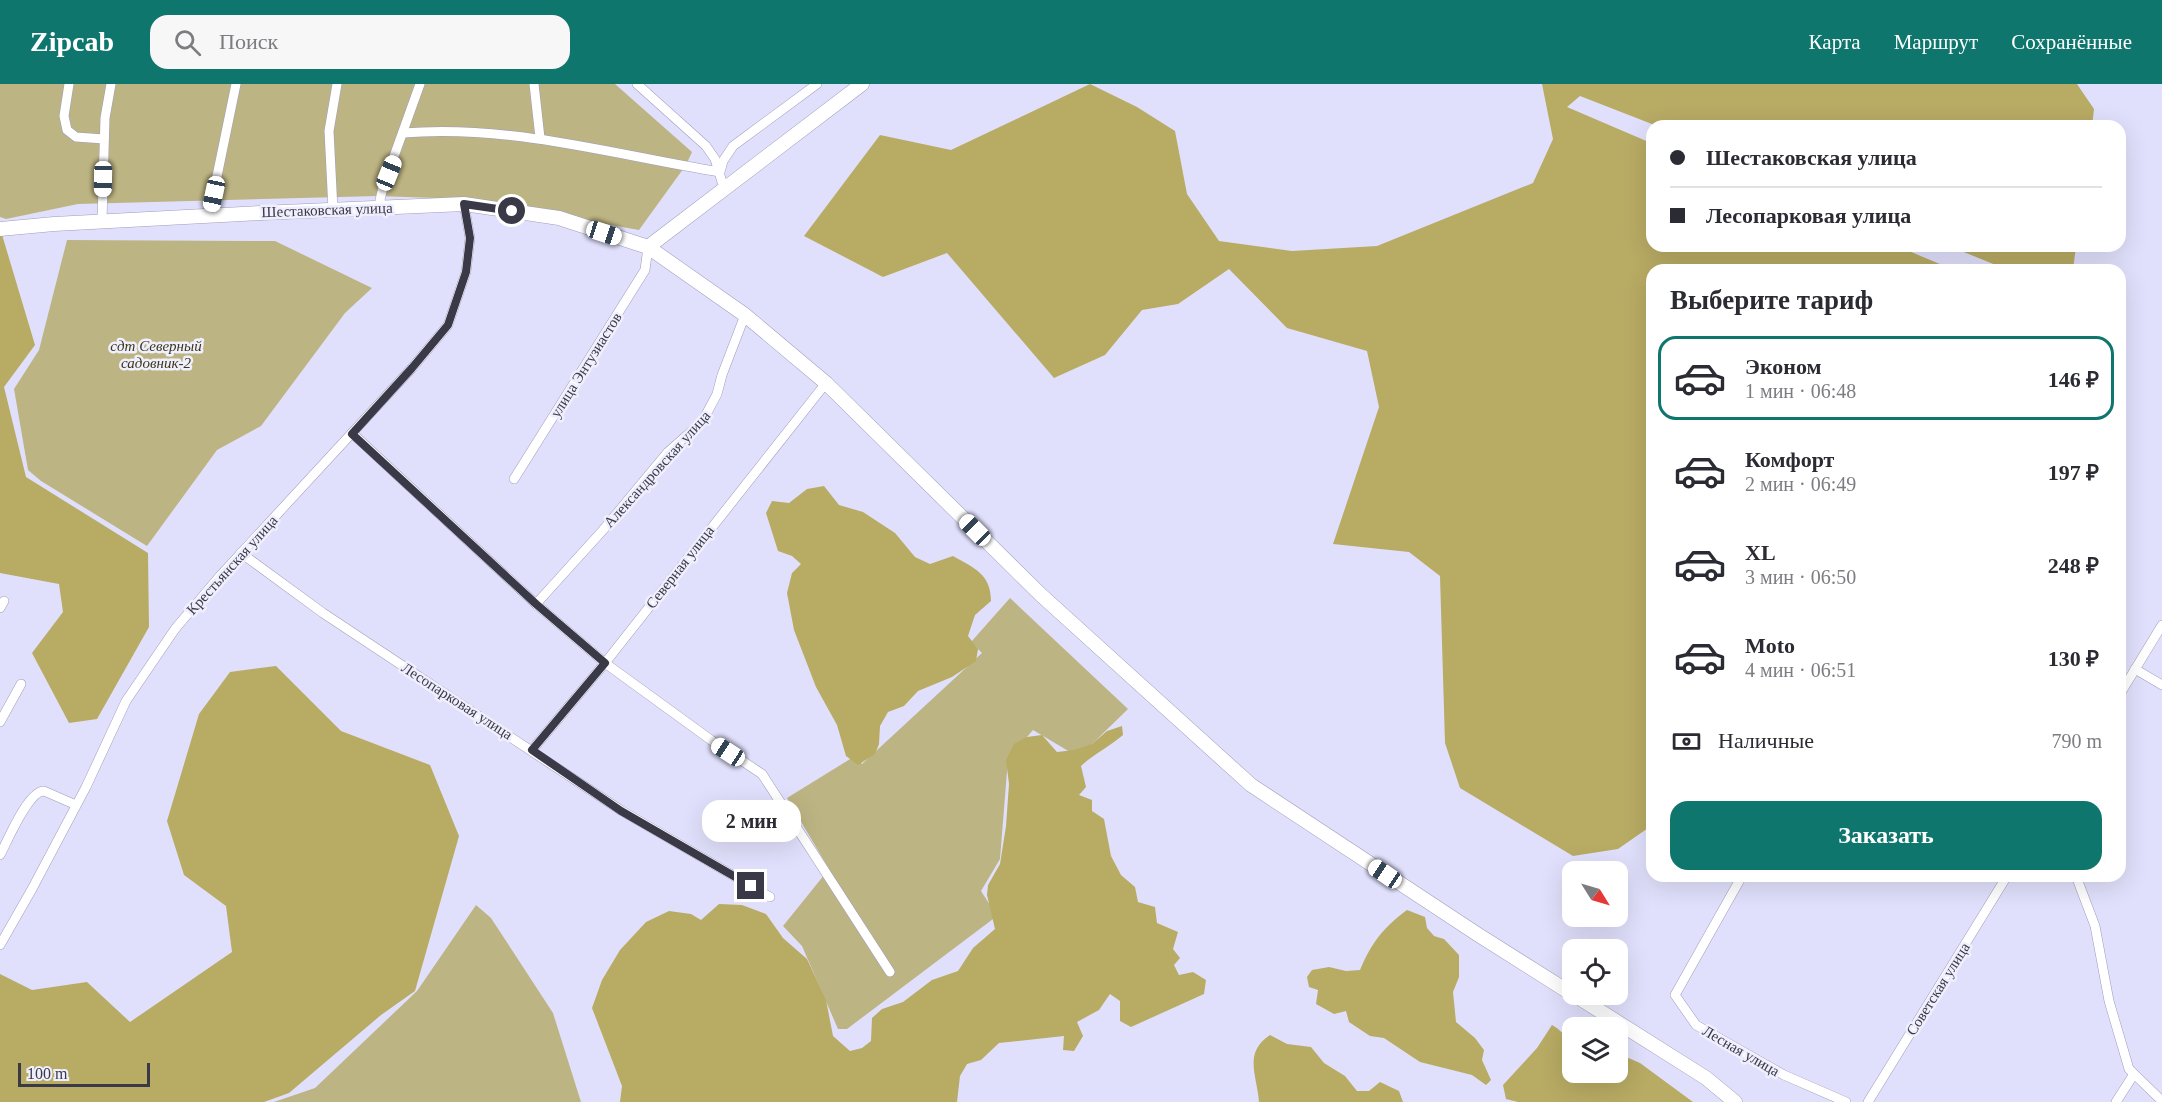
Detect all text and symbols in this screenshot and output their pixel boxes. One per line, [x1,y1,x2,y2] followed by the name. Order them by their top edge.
[150,15,570,69] search box
[30,26,114,57] text: Zipcab
[171,26,204,59] icon: search
[219,29,278,54] text: Поиск
[1809,30,1861,54] text: Карта
[1894,30,1978,54] text: Маршрут
[2011,30,2132,54] text: Сохранённые
[1706,145,1917,170] text: Шестаковская улица
[374,153,404,193] car
[94,161,112,197] car
[201,175,227,213] car
[498,197,525,224] route start
[261,200,393,220] street label: Шестаковская улица
[1706,203,1911,228] text: Лесопарковая улица
[584,219,624,247] car
[1670,285,1873,315] text: Выберите тариф
[547,310,625,420] street label: улица Энтузиастов
[110,338,202,371] park label: сдт Северный садовник-2
[1673,351,1727,405] icon: car
[1745,354,1822,379] text: Эконом
[2048,367,2099,392] text: 146 ₽
[1745,380,1856,402] text: 1 мин · 06:48
[600,407,714,531] street label: Александровская улица
[1673,444,1727,498] icon: car
[1745,447,1834,472] text: Комфорт
[2048,460,2099,485] text: 197 ₽
[1745,473,1856,495] text: 2 мин · 06:49
[956,511,994,549] car
[183,512,281,618] street label: Крестьянская улица
[643,522,717,611] street label: Северная улица
[1673,537,1727,591] icon: car
[1745,540,1776,565] text: XL
[2048,553,2099,578] text: 248 ₽
[1745,566,1856,588] text: 3 мин · 06:50
[1673,630,1727,684] icon: car
[1745,633,1795,658] text: Moto
[2048,646,2099,671] text: 130 ₽
[399,659,516,743] street label: Лесопарковая улица
[1745,659,1856,681] text: 4 мин · 06:51
[1670,725,1703,758] icon: cash
[1718,728,1814,753] text: Наличные
[2051,730,2102,752] text: 790 m
[708,735,748,769] car
[702,799,801,841] callout: 2 мин
[1670,801,2102,870] button: Заказать
[726,810,777,832] text: 2 мин
[1365,856,1405,892] car
[1562,861,1628,927] north arrow
[1562,861,1628,1083] map controls
[737,872,764,899] route end
[1562,939,1628,1005] button: locate
[1903,940,1973,1038] street label: Советская улица
[1562,1017,1628,1083] button: layers
[1700,1023,1783,1080] street label: Лесная улица
[18,1060,150,1088] scale bar
[27,1065,67,1082] text: 100 m

